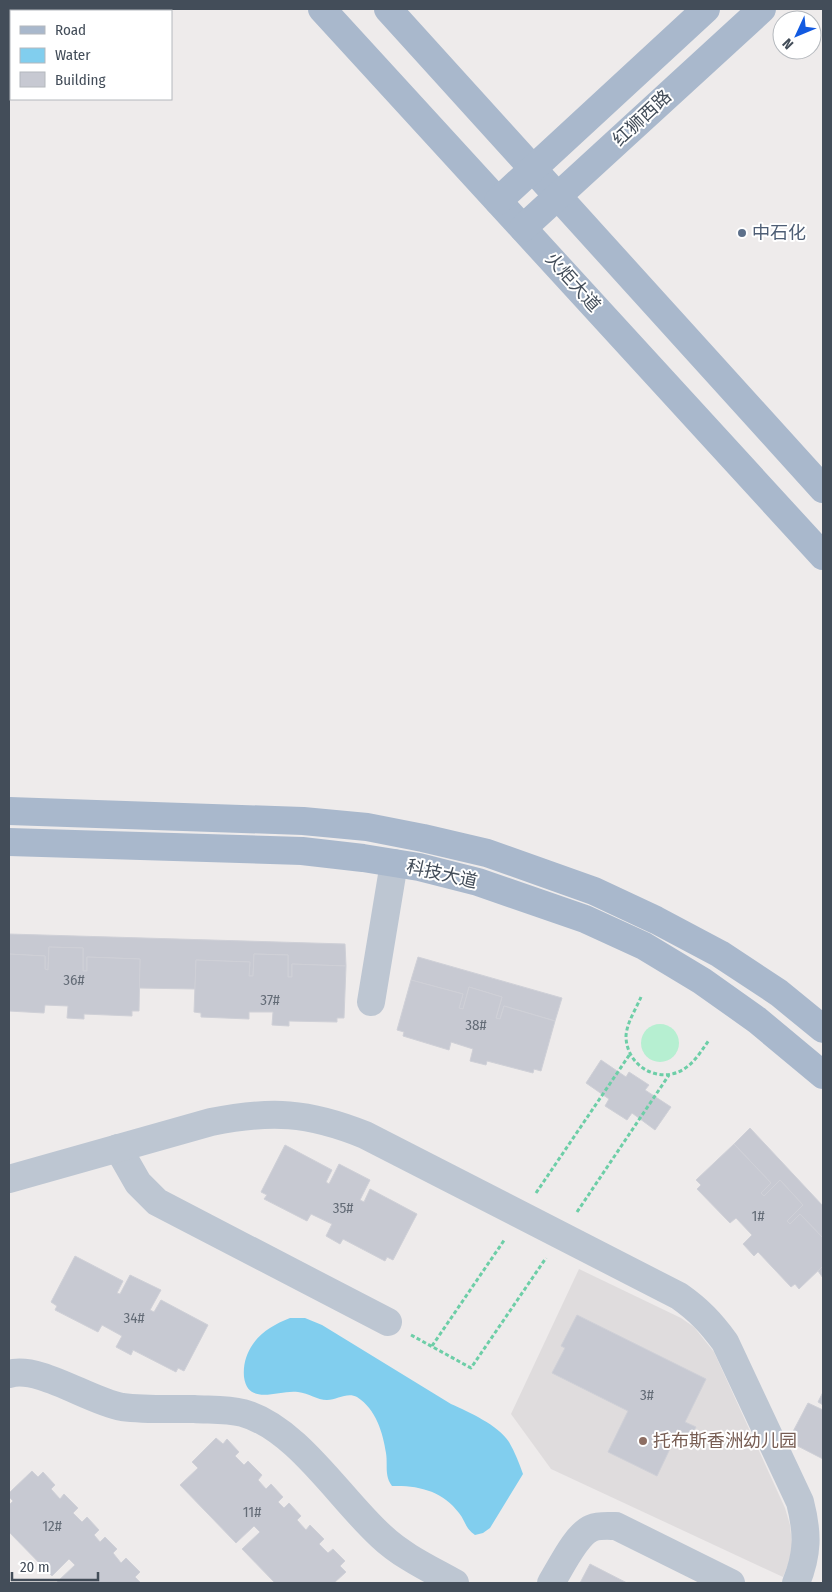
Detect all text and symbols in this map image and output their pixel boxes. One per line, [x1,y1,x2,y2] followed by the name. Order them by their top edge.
[10,10,172,100] legend
[772,10,822,60] north arrow
[55,21,86,39] text: Road
[779,35,797,53] text: N
[55,46,91,64] text: Water
[55,71,106,89] text: Building
[608,85,676,151] street label: 红狮西路
[752,222,806,244] place label: 中石化
[736,227,748,239] marker: 中石化
[541,248,605,316] street label: 火炬大道
[404,855,480,893] street label: 科技大道
[63,971,85,989] house number: 36#
[260,991,280,1009] house number: 37#
[465,1016,487,1034] house number: 38#
[333,1199,353,1217] house number: 35#
[752,1207,764,1225] house number: 1#
[123,1309,145,1327] house number: 34#
[640,1386,654,1404] house number: 3#
[653,1430,797,1452] place label: 托布斯香洲幼儿园
[637,1435,649,1447] marker: 托布斯香洲幼儿园
[243,1503,261,1521] house number: 11#
[42,1517,62,1535] house number: 12#
[12,1550,99,1582] scale bar
[20,1558,50,1576] text: 20 m

